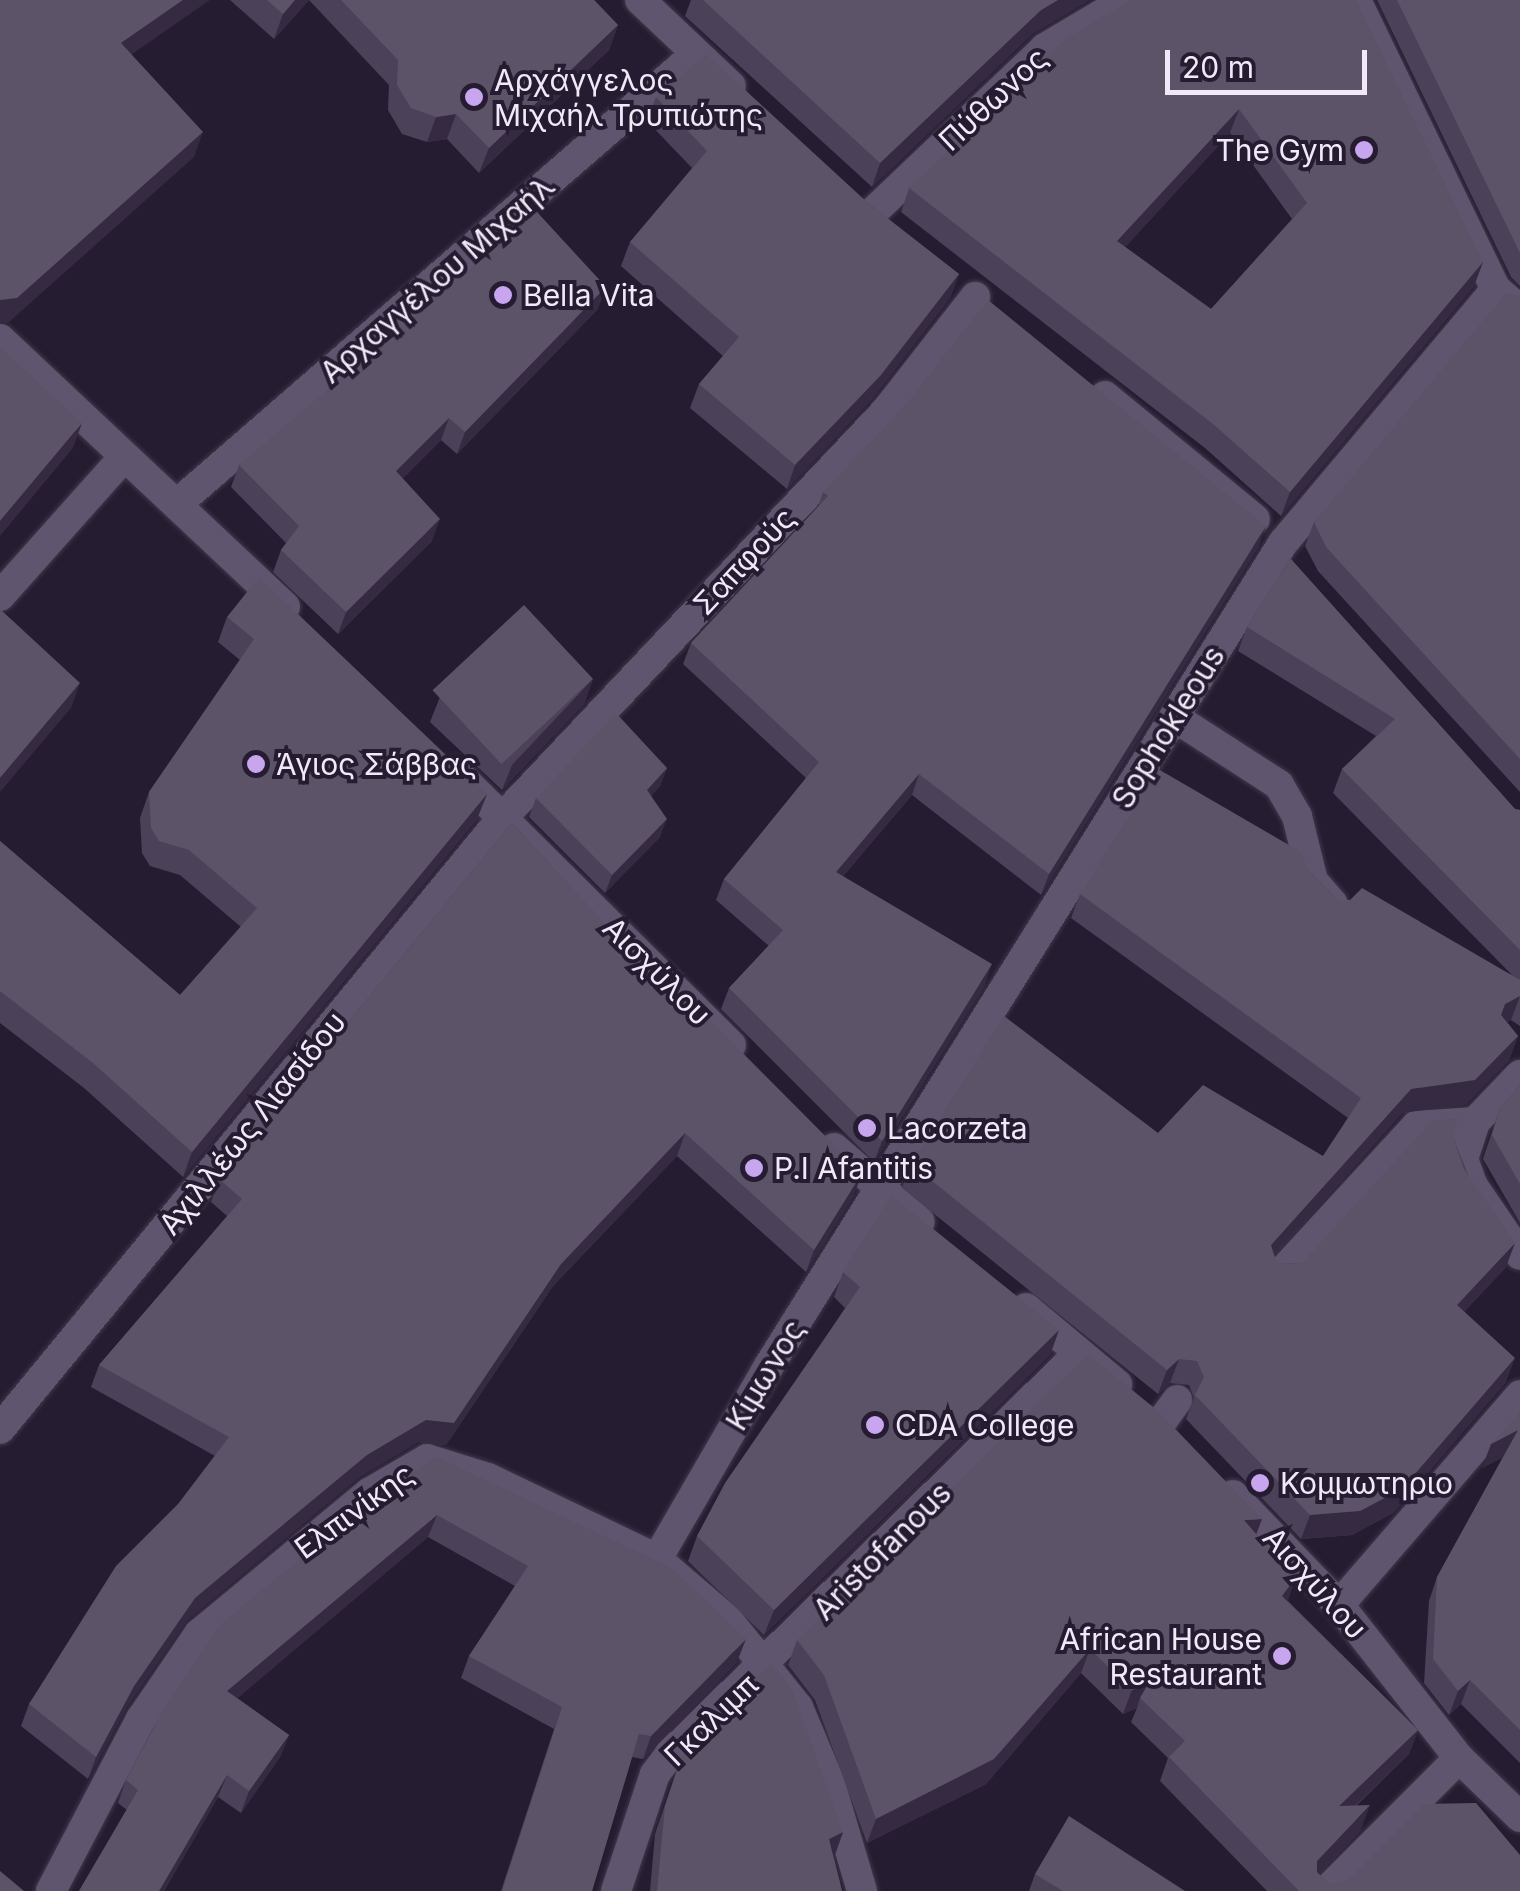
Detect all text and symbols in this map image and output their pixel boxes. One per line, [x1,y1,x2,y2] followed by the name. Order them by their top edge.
[1170,30,1372,92] scale bar
[931,40,1055,158] street label: Πύθωνος
[1182,49,1254,85] text: 20 m
[494,62,763,132] place label: Αρχάγγελος Μιχαήλ Τρυπιώτης
[463,86,485,108] marker: Αρχάγγελος Μιχαήλ Τρυπιώτης
[1215,132,1344,168] place label: The Gym
[1353,139,1375,161] marker: The Gym
[313,168,561,390] street label: Αρχαγγέλου Μιχαήλ
[523,277,655,313] place label: Bella Vita
[492,284,514,306] marker: Bella Vita
[686,500,802,622] street label: Σαπφούς
[1104,639,1232,815] street label: Sophokleous
[276,746,477,782] place label: Άγιος Σάββας
[245,753,267,775] marker: Άγιος Σάββας
[596,910,718,1032] street label: Αισχύλου
[151,1004,353,1242] street label: Αχιλλέως Λιασίδου
[887,1110,1028,1146] place label: Lacorzeta
[856,1117,878,1139] marker: Lacorzeta
[774,1150,933,1186] place label: P.I Afantitis
[743,1157,765,1179] marker: P.I Afantitis
[718,1313,812,1437] street label: Κίμωνος
[895,1407,1074,1443] place label: CDA College
[864,1414,886,1436] marker: CDA College
[288,1456,420,1566] street label: Ελπινίκης
[1280,1465,1453,1501] place label: Κομμωτηριο
[1249,1472,1271,1494] marker: Κομμωτηριο
[806,1475,958,1627] street label: Aristofanous
[1256,1520,1374,1646] street label: Αισχύλου
[1059,1621,1262,1692] place label: African House Restaurant
[1271,1645,1293,1667] marker: African House Restaurant
[657,1667,765,1773] street label: Γκαλιμπ

